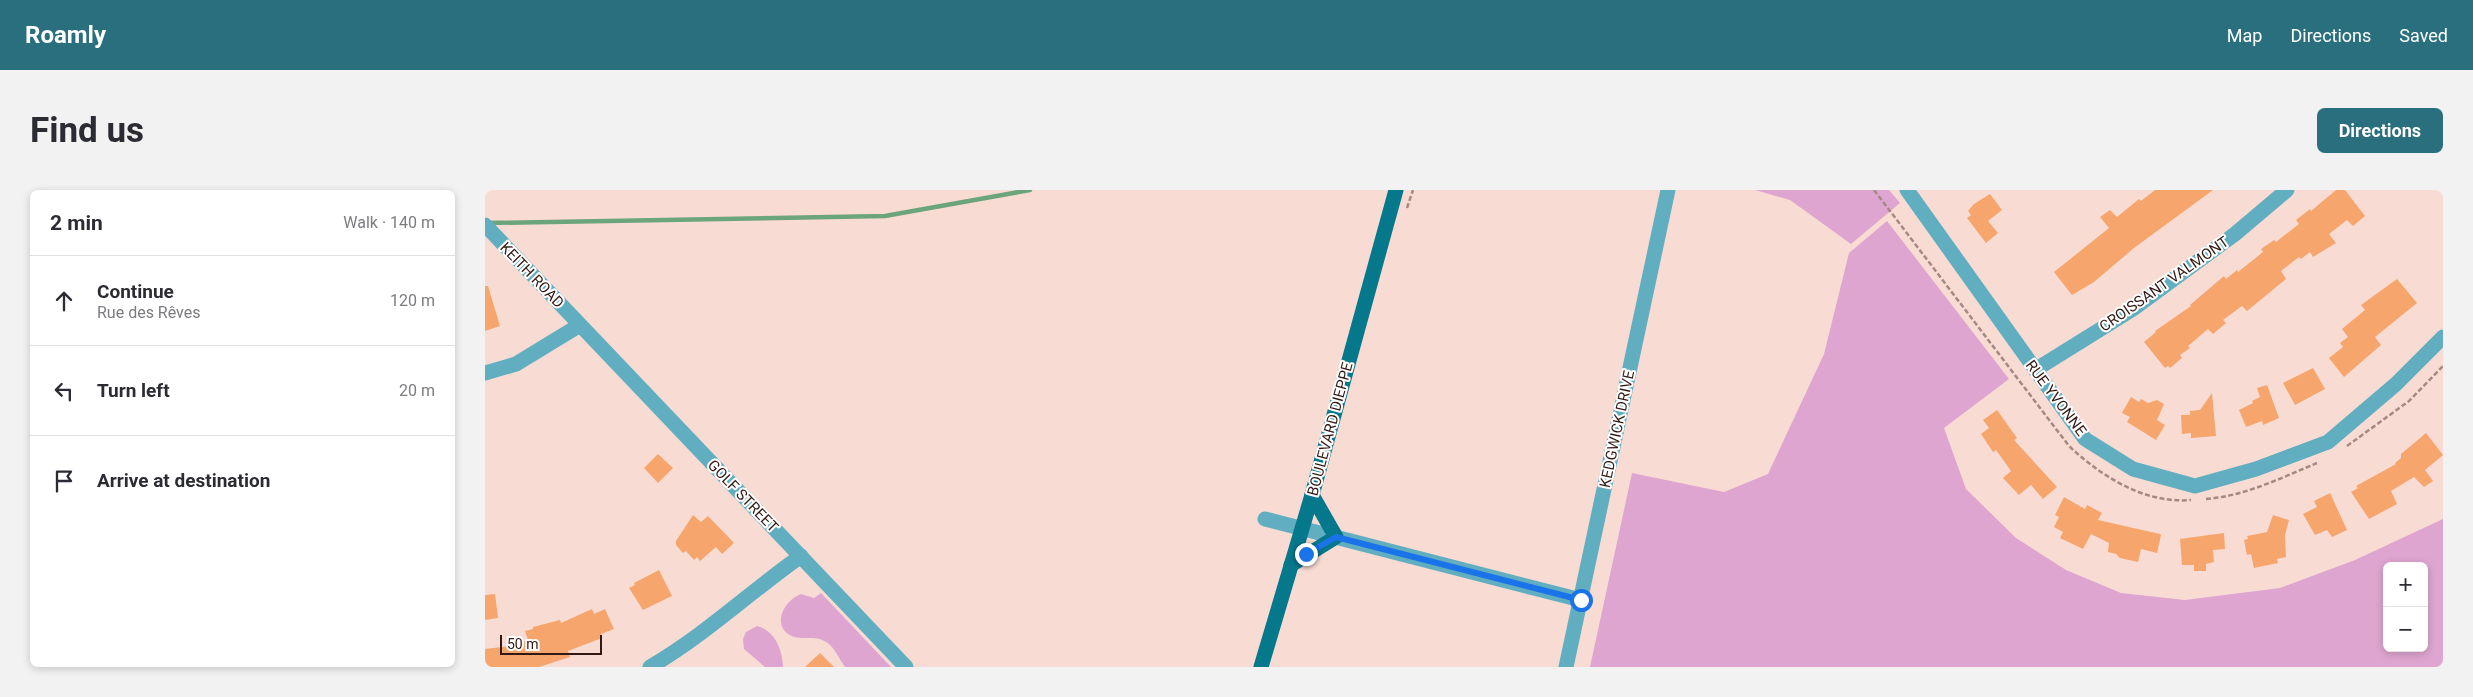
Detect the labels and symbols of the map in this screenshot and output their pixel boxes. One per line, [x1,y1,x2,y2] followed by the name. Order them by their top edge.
[2096,233,2232,335] street label: CROISSANT VALMONT
[496,238,568,312] street label: KEITH ROAD
[2022,357,2091,440] street label: RUE YVONNE
[1304,360,1357,498] street label: BOULEVARD DIEPPE
[1596,368,1638,489] street label: KEDGWICK DRIVE
[704,456,782,536] street label: GOLF STREET
[1295,543,1318,566] route end
[1570,589,1593,612] route start
[500,632,603,655] scale bar

